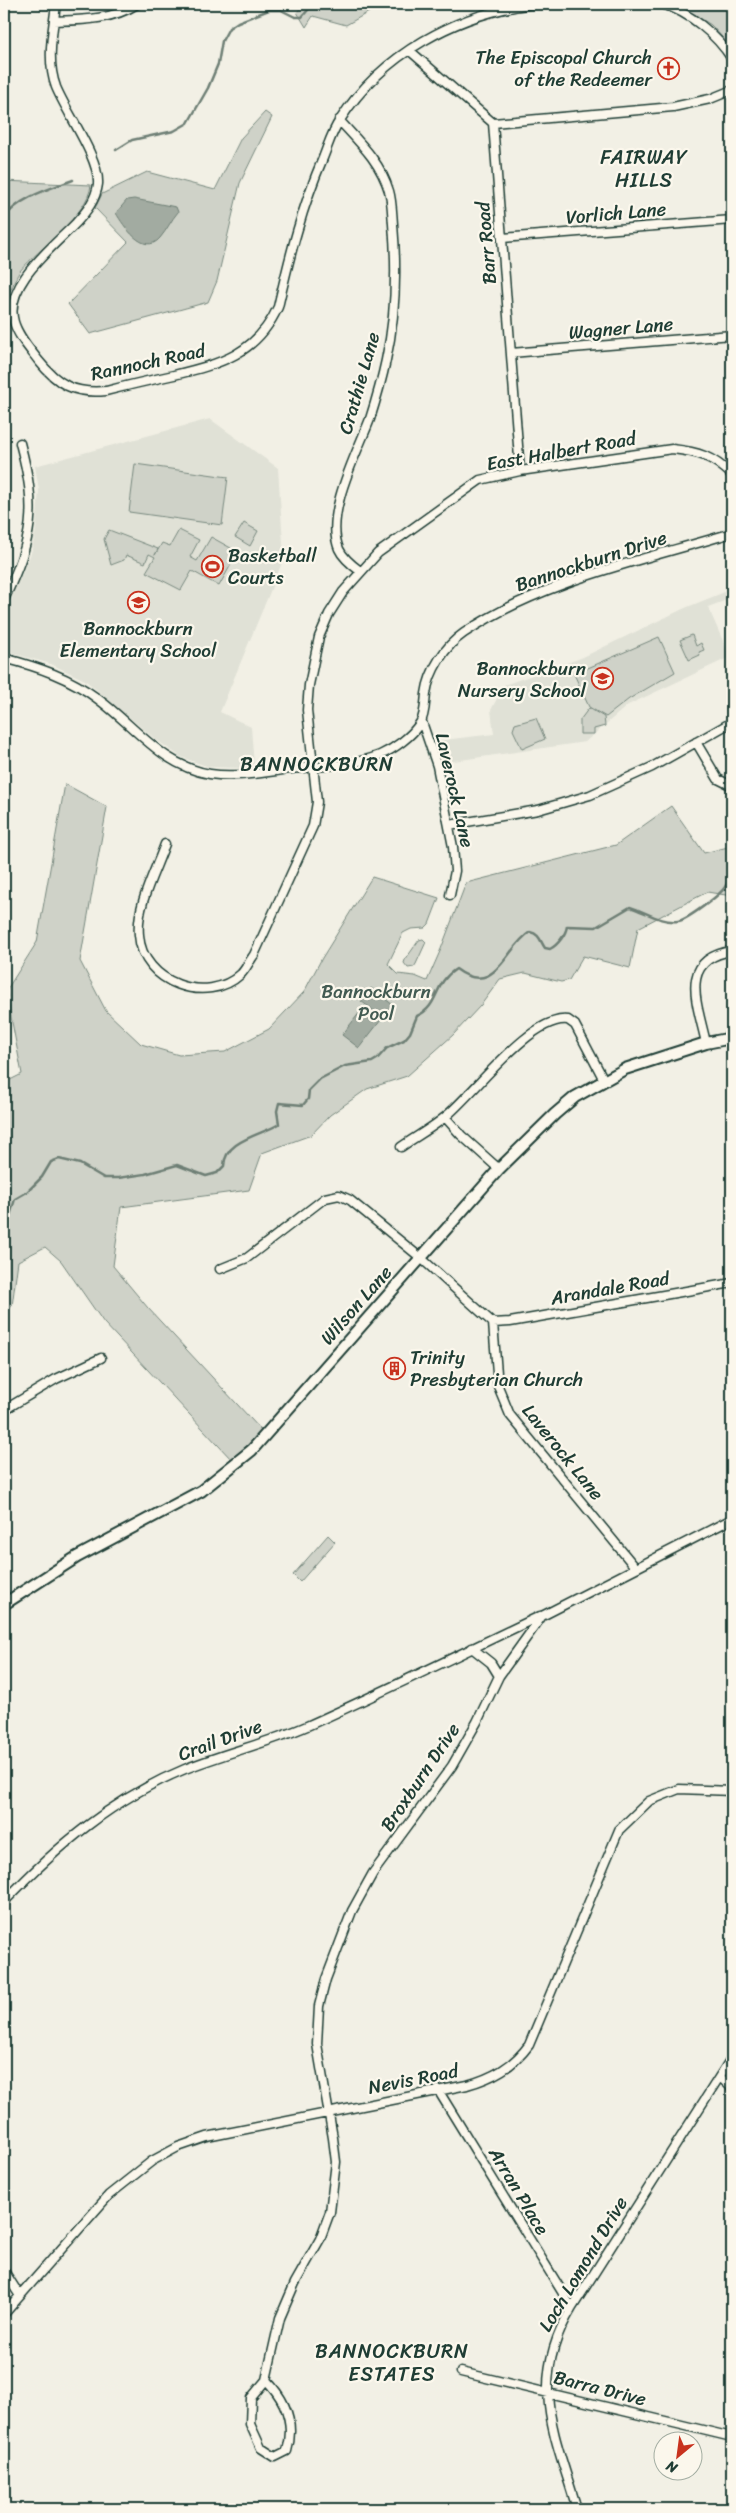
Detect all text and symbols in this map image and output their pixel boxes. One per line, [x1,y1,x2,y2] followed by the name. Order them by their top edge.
[475,41,653,96] place label: The Episcopal Church of the Redeemer
[656,56,680,80] church icon: The Episcopal Church of the Redeemer
[600,140,689,198] district label: FAIRWAY HILLS
[565,192,668,234] street label: Vorlich Lane
[466,198,506,286] street label: Barr Road
[567,307,675,349] street label: Wagner Lane
[329,328,389,438] street label: Crathie Lane
[88,334,209,390] street label: Rannoch Road
[484,421,640,480] street label: East Halbert Road
[511,521,671,601] street label: Bannockburn Drive
[228,539,317,594] place label: Basketball Courts
[200,554,224,578] sports icon: Basketball Courts
[126,590,150,614] school or university icon: Bannockburn Elementary School
[60,612,217,667] place label: Bannockburn Elementary School
[458,652,587,707] place label: Bannockburn Nursery School
[590,667,614,691] school or university icon: Bannockburn Nursery School
[426,729,484,851] street label: Laverock Lane
[240,747,394,782] district label: BANNOCKBURN
[321,975,431,1030] park label: Bannockburn Pool
[312,1257,401,1353] street label: Wilson Lane
[547,1261,673,1315] street label: Arandale Road
[410,1341,583,1396] place label: Trinity Presbyterian Church
[382,1356,406,1380] building icon: Trinity Presbyterian Church
[513,1396,613,1508] street label: Laverock Lane
[173,1709,267,1771] street label: Crail Drive
[371,1716,469,1838] street label: Broxburn Drive
[365,2054,463,2104] street label: Nevis Road
[479,2140,558,2241] street label: Arran Place
[529,2190,637,2338] street label: Loch Lomond Drive
[315,2334,469,2392] district label: BANNOCKBURN ESTATES
[550,2361,650,2416] street label: Barra Drive
[654,2430,704,2480] north arrow
[661,2454,683,2481] text: N

